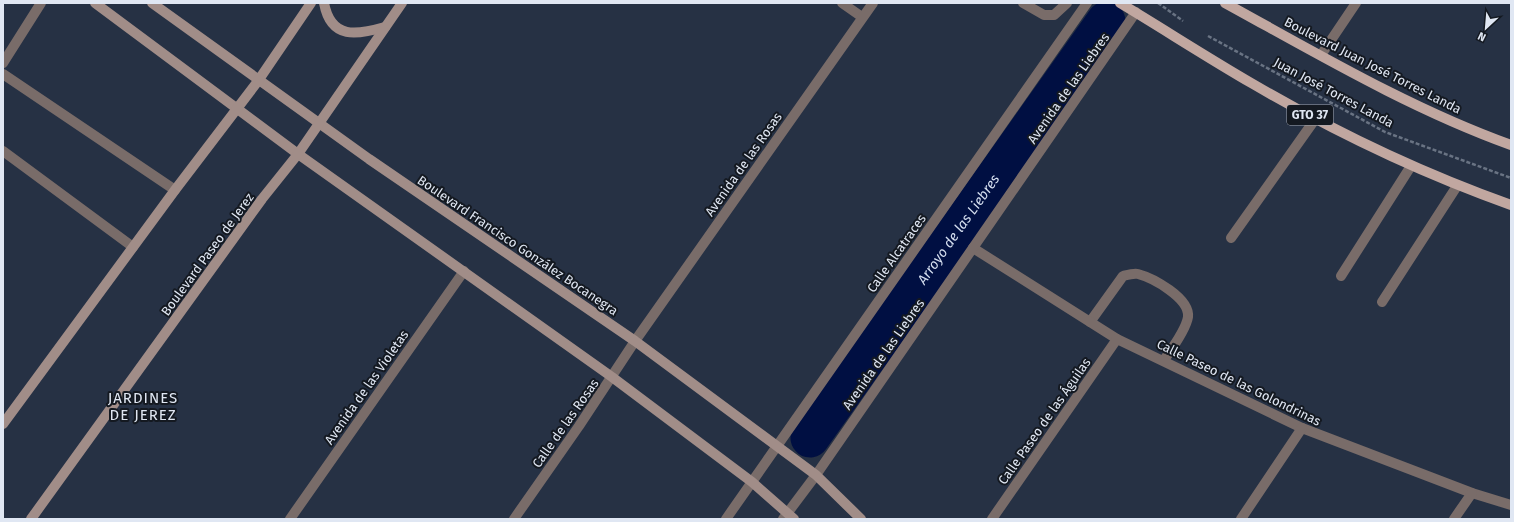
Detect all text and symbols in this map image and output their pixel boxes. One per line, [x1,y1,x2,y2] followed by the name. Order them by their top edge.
[1466,8,1506,48] north arrow
[1282,13,1464,117] street label: Boulevard Juan José Torres Landa
[1476,29,1488,44] text: N
[1024,30,1112,147] street label: Avenida de las Liebres
[1271,54,1397,130] street label: Juan José Torres Landa
[1287,105,1333,125] road number: GTO 37
[702,110,785,219] street label: Avenida de las Rosas
[913,171,1004,289] water label: Arroyo de las Liebres
[415,173,621,318] street label: Boulevard Francisco González Bocanegra
[158,190,257,318] street label: Boulevard Paseo de Jerez
[864,211,929,295] street label: Calle Alcatraces
[839,296,927,413] street label: Avenida de las Liebres
[321,327,412,447] street label: Avenida de las Violetas
[1154,336,1323,429] street label: Calle Paseo de las Golondrinas
[995,355,1094,487] street label: Calle Paseo de las Águilas
[529,376,602,471] street label: Calle de las Rosas
[108,389,178,424] district label: JARDINES DE JEREZ

